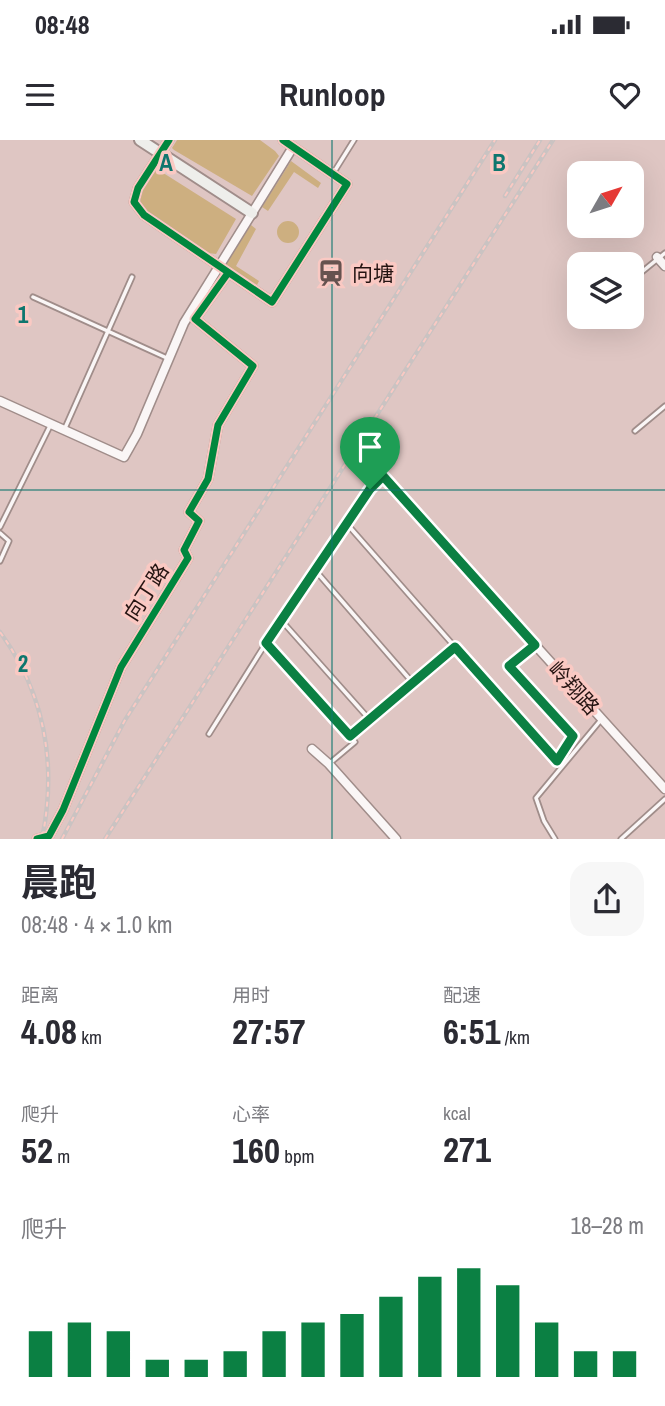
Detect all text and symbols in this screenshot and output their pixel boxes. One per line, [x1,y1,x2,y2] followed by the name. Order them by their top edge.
[35,7,90,42] text: 08:48
[279,73,386,116] text: Runloop
[21,76,59,114] icon: menu
[606,76,644,114] icon: heart
[159,147,173,178] text: A
[492,147,506,178] text: B
[567,161,644,238] north arrow
[567,161,644,329] map controls
[567,252,644,329] button: layers
[316,258,346,288] station icon: 向塘
[352,259,394,288] place label: 向塘
[18,299,29,330] text: 1
[340,417,400,489] pin
[351,428,389,466] icon: arrive
[117,558,175,626] street label: 向丁路
[18,648,28,679] text: 2
[542,655,606,721] street label: 岭翔路
[21,857,97,908] text: 晨跑
[570,862,644,936] button: share
[21,909,173,940] text: 08:48 · 4 × 1.0 km
[21,982,59,1008] text: 距离
[232,982,270,1008] text: 用时
[443,982,481,1008] text: 配速
[21,1008,77,1055] text: 4.08
[232,1008,305,1055] text: 27:57
[443,1008,500,1055] text: 6:51
[77,1024,102,1050] text: km
[500,1024,530,1050] text: /km
[443,1100,471,1126] text: kcal
[21,1101,59,1127] text: 爬升
[232,1101,270,1127] text: 心率
[443,1126,491,1173] text: 271
[21,1127,53,1174] text: 52
[232,1127,280,1174] text: 160
[53,1143,70,1169] text: m
[280,1143,315,1169] text: bpm
[571,1210,644,1241] text: 18–28 m
[21,1213,67,1244] text: 爬升

